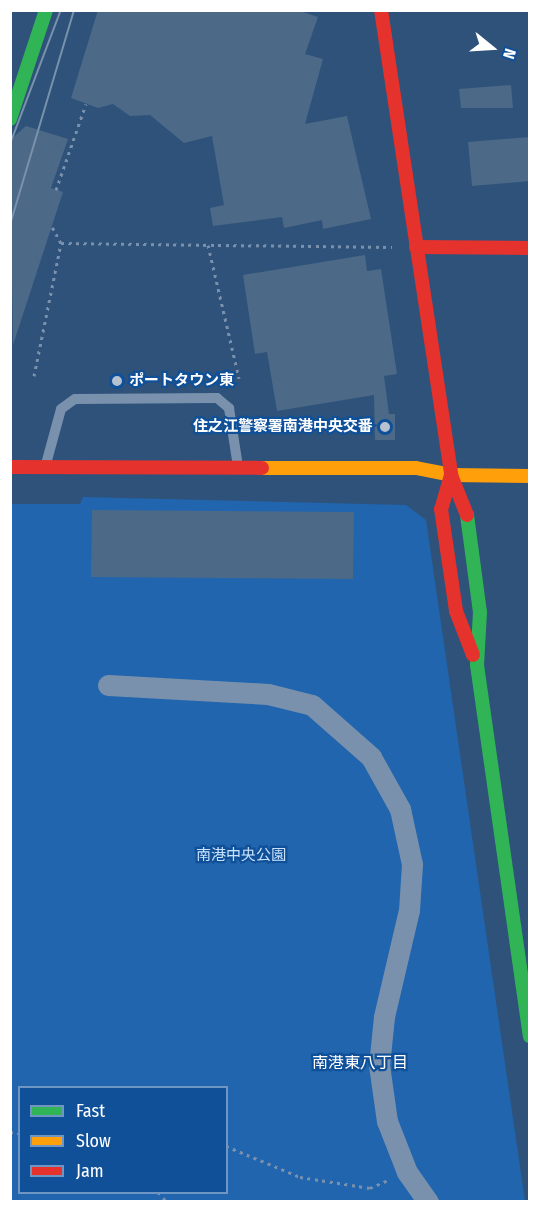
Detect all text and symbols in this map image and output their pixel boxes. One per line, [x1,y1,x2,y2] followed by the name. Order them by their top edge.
[462,18,522,78] north arrow
[499,46,520,61] text: N
[129,372,234,390] place label: ポートタウン東
[110,374,124,388] marker: ポートタウン東
[193,418,373,436] place label: 住之江警察署南港中央交番
[378,420,392,434] marker: 住之江警察署南港中央交番
[196,847,286,865] park label: 南港中央公園
[312,1053,408,1073] district label: 南港東八丁目
[18,1086,228,1194] legend
[76,1100,105,1122] text: Fast
[76,1130,111,1152] text: Slow
[76,1160,104,1182] text: Jam

